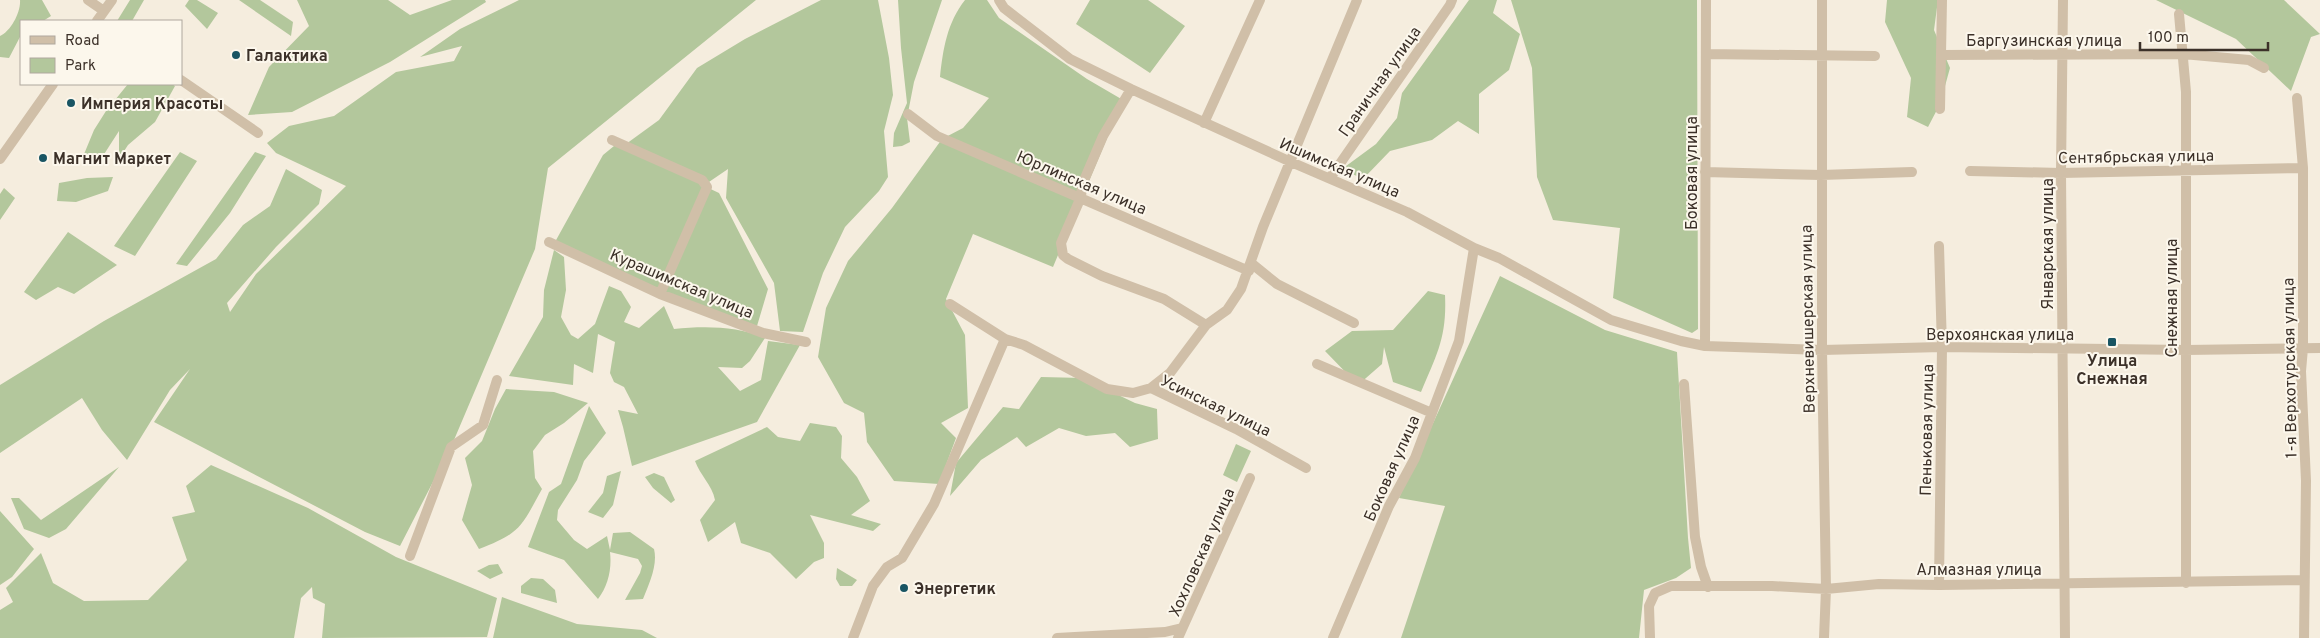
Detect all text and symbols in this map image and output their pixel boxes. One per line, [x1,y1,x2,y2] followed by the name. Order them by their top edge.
[20,20,182,85] legend
[2140,20,2268,52] scale bar
[1335,23,1426,141] street label: Граничная улица
[2148,29,2189,48] text: 100 m
[65,32,100,51] text: Road
[1966,32,2122,52] street label: Баргузинская улица
[246,47,328,67] place label: Галактика
[230,49,242,61] marker: Галактика
[65,57,96,76] text: Park
[81,95,223,115] place label: Империя Красоты
[65,97,77,109] marker: Империя Красоты
[1683,116,1703,230] street label: Боковая улица
[1276,134,1403,203] street label: Ишимская улица
[1013,147,1149,220] street label: Юрлинская улица
[2058,147,2214,169] street label: Сентябрьская улица
[53,150,171,170] place label: Магнит Маркет
[37,152,49,164] marker: Магнит Маркет
[2039,178,2059,310] street label: Январская улица
[1797,225,1821,413] street label: Верхневишерская улица
[2163,239,2183,357] street label: Снежная улица
[606,246,756,324] street label: Курашимская улица
[2279,278,2303,458] street label: 1-я Верхотурская улица
[1926,326,2074,346] street label: Верхоянская улица
[2106,336,2118,348] marker: Улица Снежная
[2076,352,2148,390] place label: Улица Снежная
[1917,364,1939,496] street label: Пеньковая улица
[1157,371,1274,442] street label: Усинская улица
[1361,413,1425,525] street label: Боковая улица
[1165,485,1240,620] street label: Хохловская улица
[1916,561,2042,581] street label: Алмазная улица
[914,580,996,600] place label: Энергетик
[898,582,910,594] marker: Энергетик

